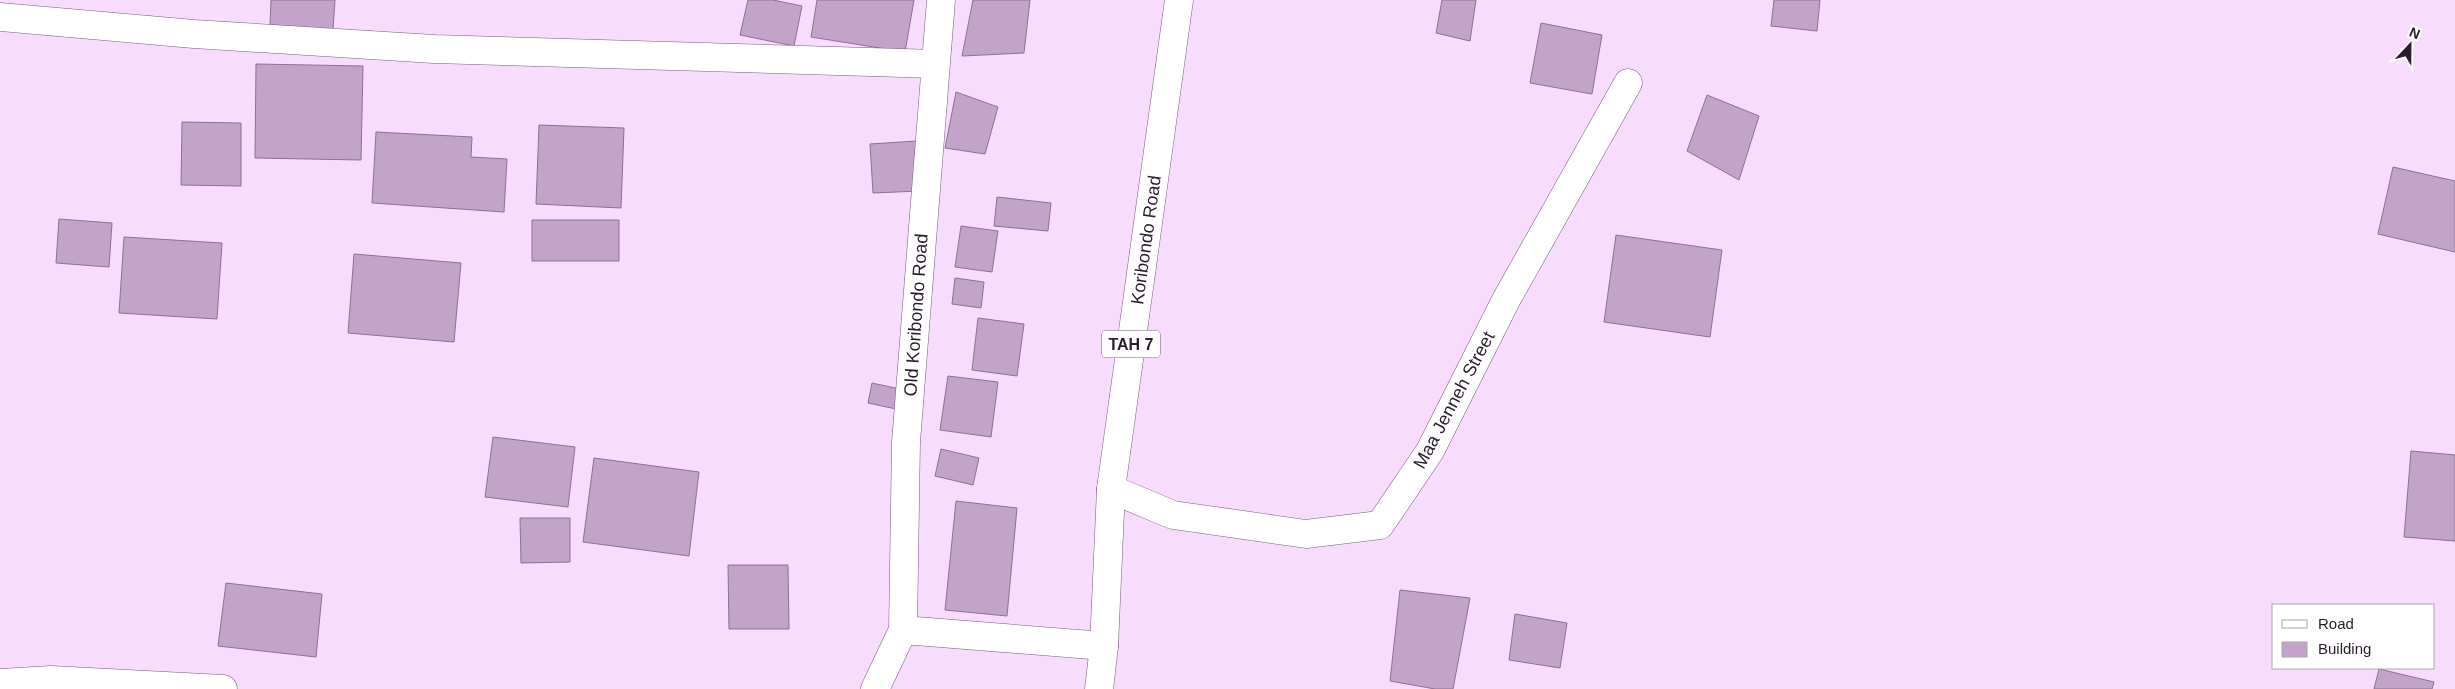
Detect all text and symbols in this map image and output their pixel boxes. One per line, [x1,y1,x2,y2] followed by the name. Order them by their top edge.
[2385,20,2435,70] north arrow
[2407,24,2423,42] text: N
[1127,174,1165,306] street label: Koribondo Road
[900,233,932,397] street label: Old Koribondo Road
[1409,328,1499,472] street label: Maa Jenneh Street
[1102,330,1160,358] road number: TAH 7
[2272,604,2435,669] legend
[2318,615,2354,632] text: Road
[2318,640,2371,657] text: Building

